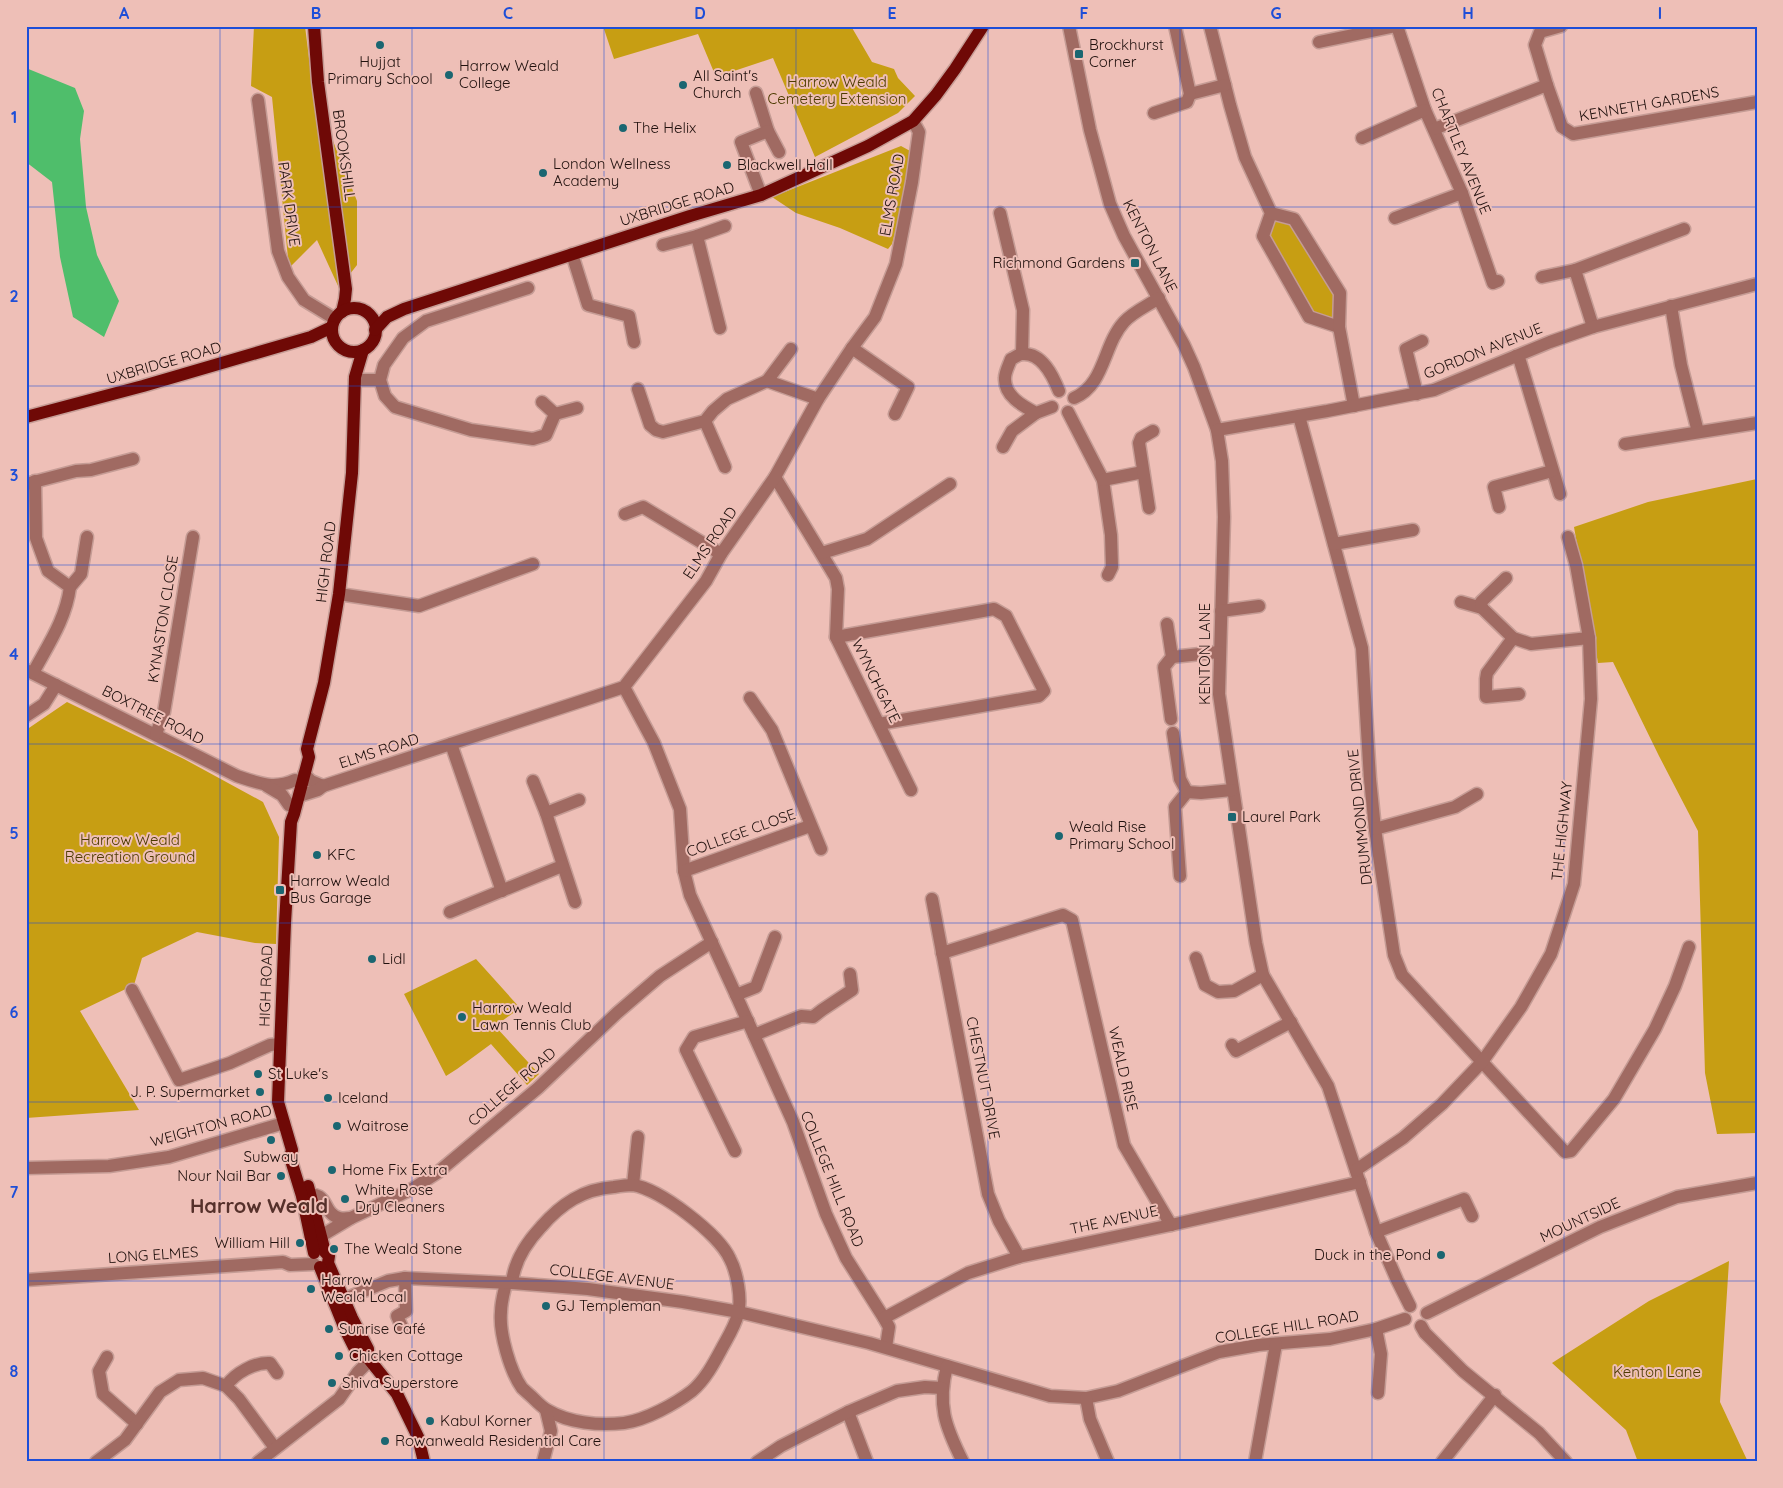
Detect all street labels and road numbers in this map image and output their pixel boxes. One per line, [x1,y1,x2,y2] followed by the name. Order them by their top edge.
[1577,82,1720,125] street label: KENNETH GARDENS
[1427,85,1496,217] street label: CHARTLEY AVENUE
[329,108,360,202] street label: BROOKSHILL
[875,152,908,238] street label: ELMS ROAD
[274,160,305,248] street label: PARK DRIVE
[617,177,737,230] street label: UXBRIDGE ROAD
[1119,196,1182,296] street label: KENTON LANE
[1421,318,1545,383] street label: GORDON AVENUE
[104,337,224,388] street label: UXBRIDGE ROAD
[678,503,741,583] street label: ELMS ROAD
[311,520,340,604] street label: HIGH ROAD
[143,554,182,684] street label: KYNASTON CLOSE
[1195,603,1214,705] street label: KENTON LANE
[848,636,905,726] street label: WYNCHGATE
[99,681,208,749] street label: BOXTREE ROAD
[336,729,422,772] street label: ELMS ROAD
[1343,748,1376,886] street label: DRUMMOND DRIVE
[1547,780,1576,882] street label: THE HIGHWAY
[684,804,798,861] street label: COLLEGE CLOSE
[255,945,276,1027] street label: HIGH ROAD
[962,1015,1005,1141] street label: CHESTNUT DRIVE
[1105,1025,1142,1113] street label: WEALD RISE
[464,1043,560,1130] street label: COLLEGE ROAD
[148,1100,274,1151] street label: WEIGHTON ROAD
[796,1108,869,1250] street label: COLLEGE HILL ROAD
[1537,1193,1623,1246] street label: MOUNTSIDE
[1068,1201,1160,1238] street label: THE AVENUE
[107,1242,199,1267] street label: LONG ELMES
[548,1259,676,1294] street label: COLLEGE AVENUE
[1214,1306,1360,1347] street label: COLLEGE HILL ROAD

